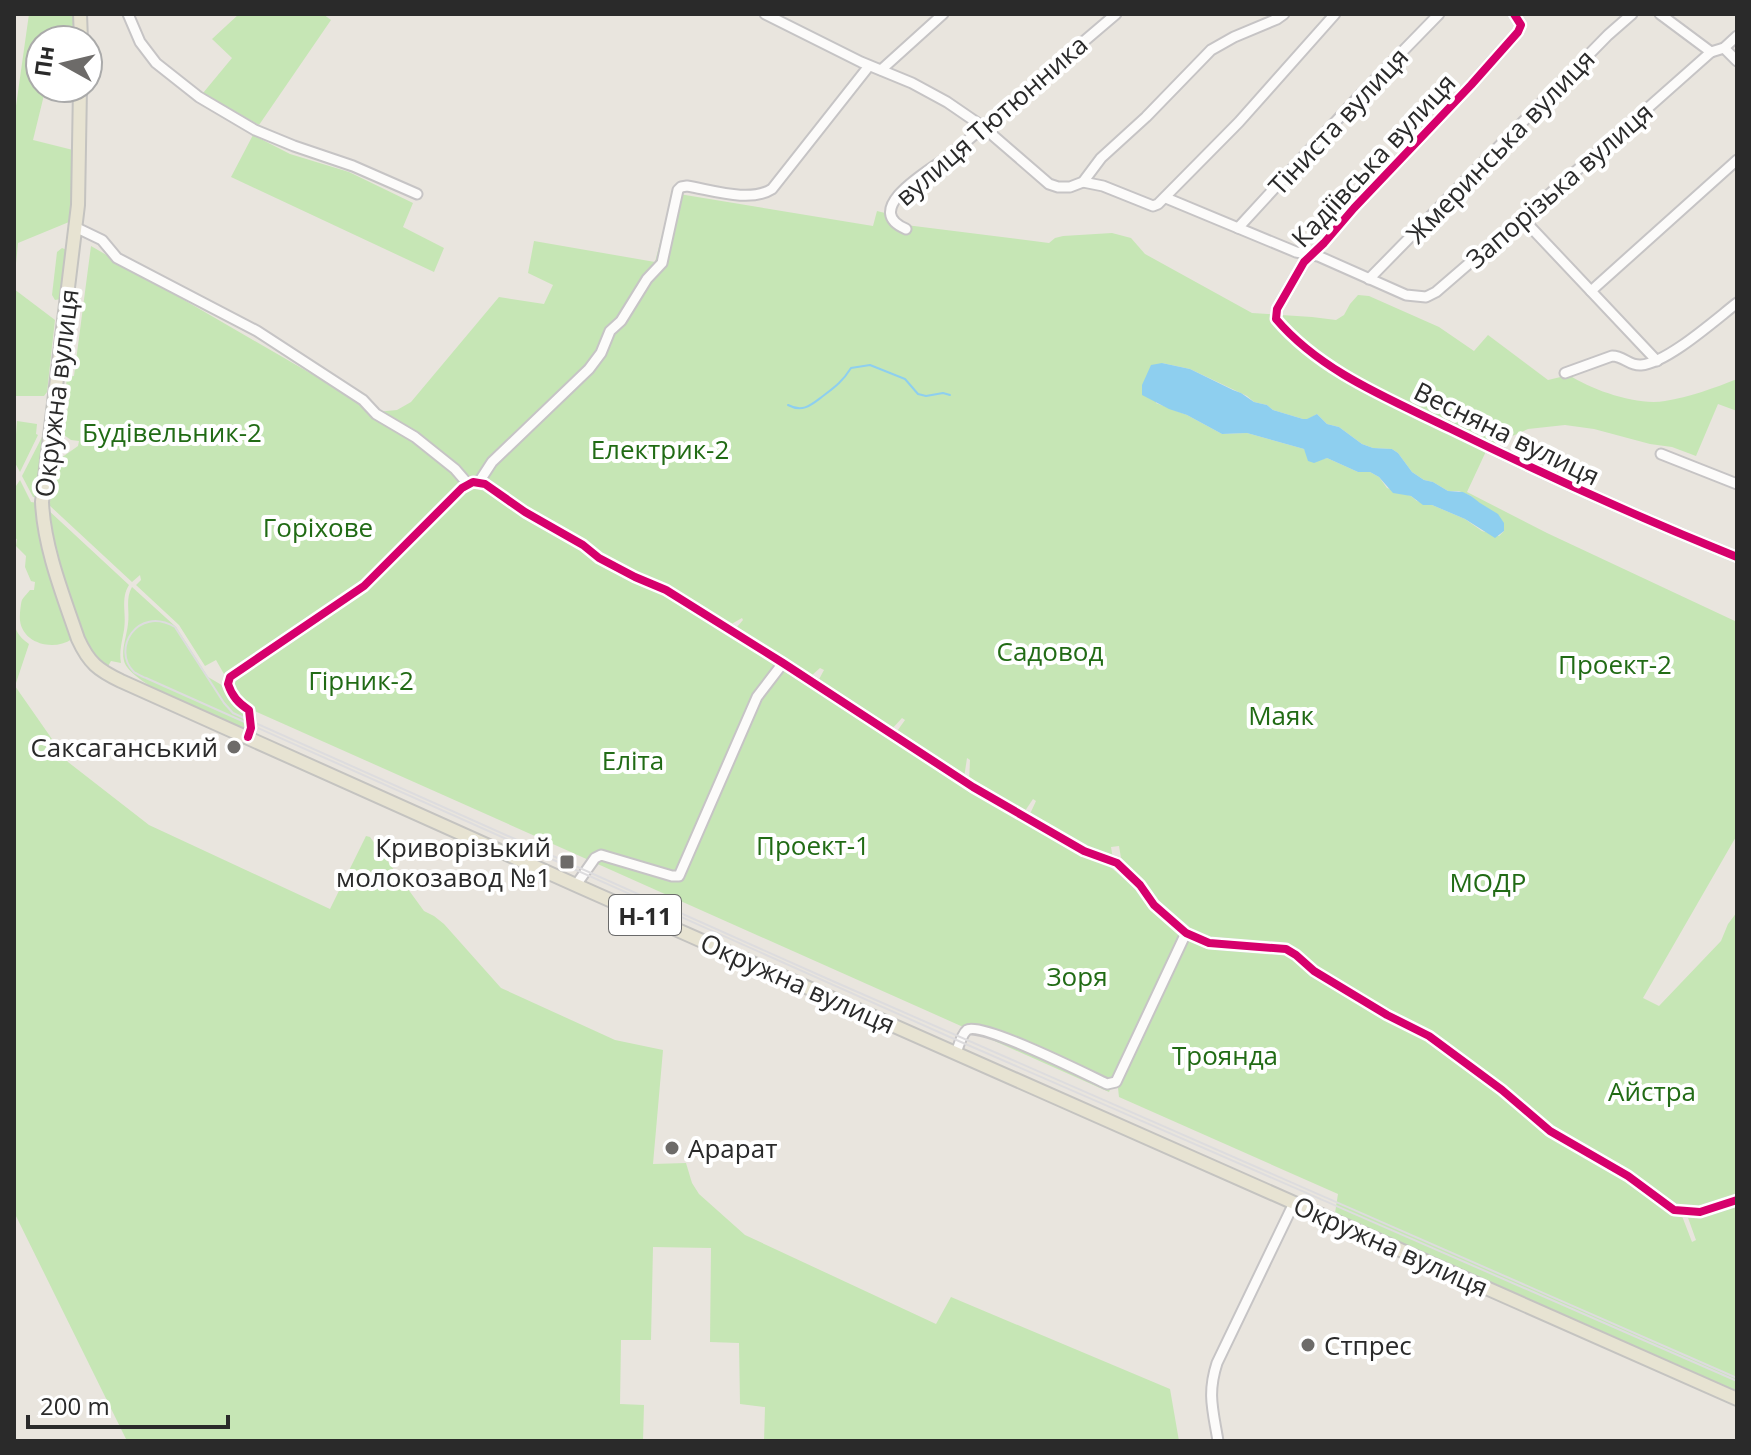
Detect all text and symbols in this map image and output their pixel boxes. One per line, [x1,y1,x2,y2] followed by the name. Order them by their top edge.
[24,24,104,104] north arrow
[887,26,1095,214] street label: вулиця Тютюнника
[1260,39,1416,203] street label: Тіниста вулиця
[1398,41,1602,251] street label: Жмеринська вулиця
[26,44,60,78] text: Пн
[1283,65,1463,255] street label: Кадіївська вулиця
[1458,94,1660,276] street label: Запорізька вулиця
[25,287,87,499] street label: Окружна вулиця
[1408,372,1606,494] street label: Весняна вулиця
[82,414,262,450] park label: Будівельник-2
[591,431,729,467] park label: Електрик-2
[263,509,373,545] park label: Горіхове
[997,633,1104,669] park label: Садовод
[1558,646,1672,682] park label: Проект-2
[308,662,414,698] park label: Гірник-2
[1248,697,1314,733] park label: Маяк
[30,729,218,765] place label: Саксаганський
[225,738,243,756] marker: Саксаганський
[602,742,664,778] park label: Еліта
[756,827,870,863] park label: Проект-1
[336,829,551,895] place label: Криворізький молокозавод №1
[558,853,576,871] marker: Криворізький молокозавод №1
[1449,864,1527,900] park label: МОДР
[609,895,681,935] road number: Н-11
[695,924,901,1042] street label: Окружна вулиця
[1046,958,1108,994] park label: Зоря
[1172,1037,1278,1073] park label: Троянда
[1608,1073,1696,1109] park label: Айстра
[688,1130,777,1166] place label: Арарат
[663,1139,681,1157] marker: Арарат
[1288,1187,1494,1305] street label: Окружна вулиця
[1324,1327,1412,1363] place label: Стпрес
[1299,1336,1317,1354] marker: Стпрес
[28,1379,228,1429] scale bar
[40,1389,110,1422] text: 200 m

